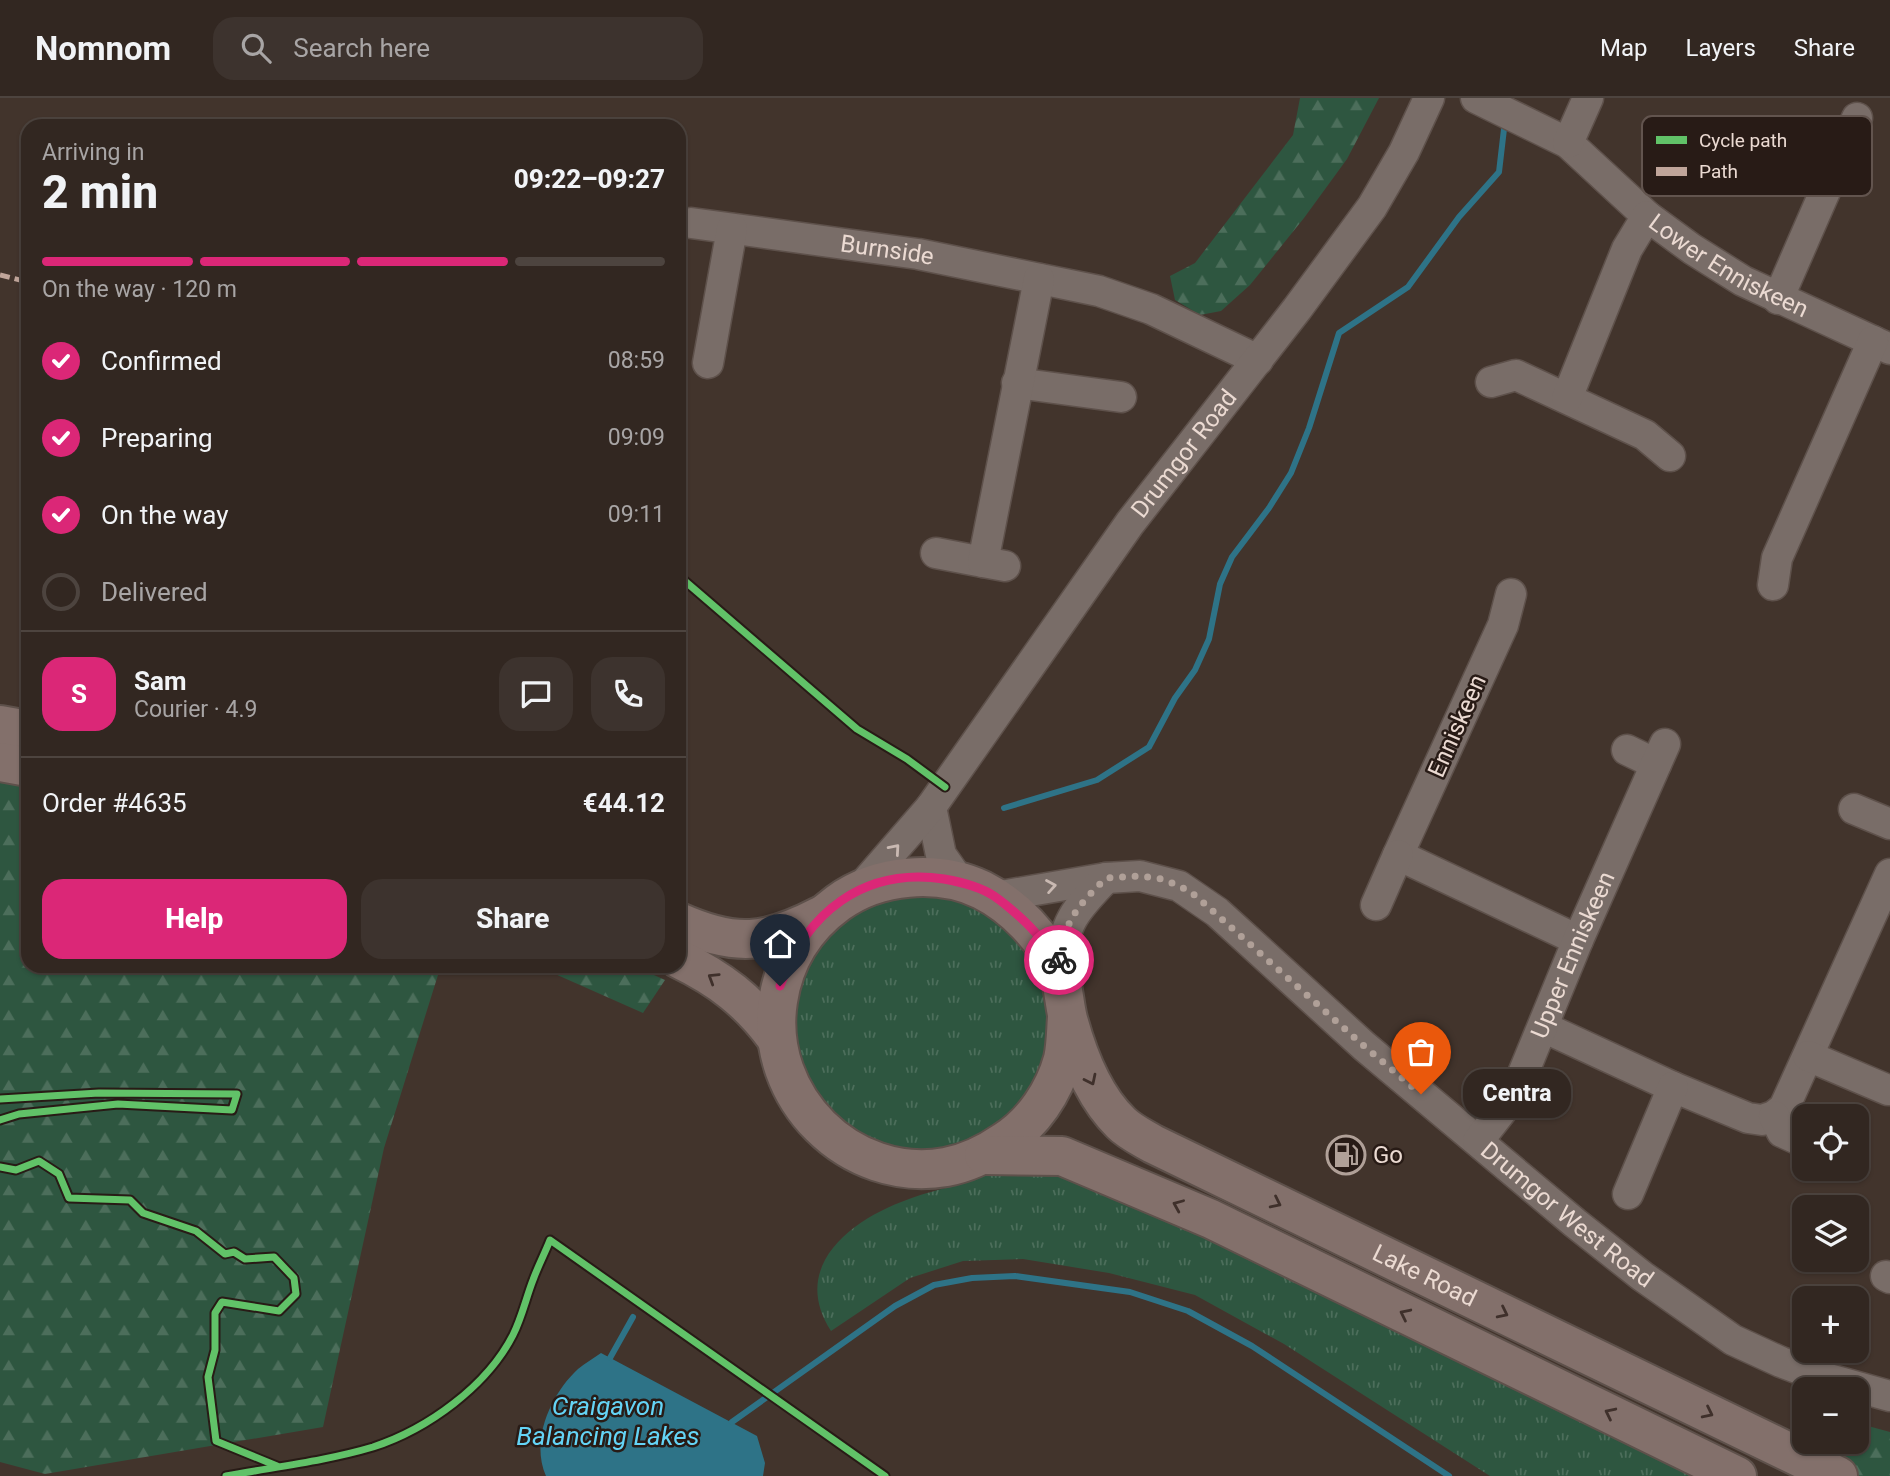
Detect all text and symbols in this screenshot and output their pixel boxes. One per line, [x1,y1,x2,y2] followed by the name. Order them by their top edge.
[213,17,703,80] search box
[35,29,171,68] text: Nomnom
[237,29,275,67] icon: search
[293,33,430,63] text: Search here
[1600,34,1648,62] text: Map
[1686,34,1756,62] text: Layers
[1794,34,1855,62] text: Share
[1642,116,1872,196] legend
[1699,129,1787,152] text: Cycle path
[42,139,145,166] text: Arriving in
[1699,160,1738,183] text: Path
[514,164,665,194] text: 09:22–09:27
[42,165,158,219] text: 2 min
[1643,208,1813,323] street label: Lower Enniskeen
[839,230,936,271] street label: Burnside
[42,276,237,303] text: On the way · 120 m
[42,342,80,380] icon: check
[101,346,222,376] text: Confirmed
[608,347,665,374] text: 08:59
[1126,384,1243,523] street label: Drumgor Road
[42,419,80,457] icon: check
[101,423,213,453] text: Preparing
[608,424,665,451] text: 09:09
[42,496,80,534] icon: check
[101,500,229,530] text: On the way
[608,501,665,528] text: 09:11
[101,577,208,607] text: Delivered
[499,657,573,731] button: chat
[591,657,665,731] button: phone
[134,666,186,696] text: Sam
[1422,671,1492,781] street label: Enniskeen
[71,679,87,709] text: S
[134,696,257,723] text: Courier · 4.9
[42,788,187,818] text: Order #4635
[583,788,665,818] text: €44.12
[887,844,899,857] one-way arrow
[1525,867,1621,1042] street label: Upper Enniskeen
[42,879,347,959] button: Help
[361,879,665,959] button: Share
[1045,879,1057,894] one-way arrow
[750,914,810,986] pin
[761,925,799,963] icon: home
[1024,925,1094,995] courier
[1040,941,1078,979] icon: bike
[708,973,721,986] one-way arrow
[1391,1022,1451,1094] pin
[1402,1033,1440,1071] icon: bag
[1463,1070,1572,1118] callout: Centra
[1083,1073,1097,1085] one-way arrow
[1483,1080,1551,1107] text: Centra
[1792,1104,1869,1454] map controls
[1792,1104,1869,1181] button: locate
[1325,1134,1367,1176] fuel station icon: Go
[1475,1136,1659,1293] street label: Drumgor West Road
[1373,1141,1403,1169] place label: Go
[1269,1195,1282,1209] one-way arrow
[1792,1195,1869,1272] button: layers
[1173,1199,1185,1213] one-way arrow
[1368,1239,1481,1313] street label: Lake Road
[1792,1286,1869,1363] button: +
[1496,1304,1508,1318] one-way arrow
[1400,1308,1412,1322] one-way arrow
[1792,1377,1869,1454] button: −
[516,1391,700,1451] water label: Craigavon Balancing Lakes
[1700,1405,1713,1419] one-way arrow
[1605,1408,1617,1422] one-way arrow

